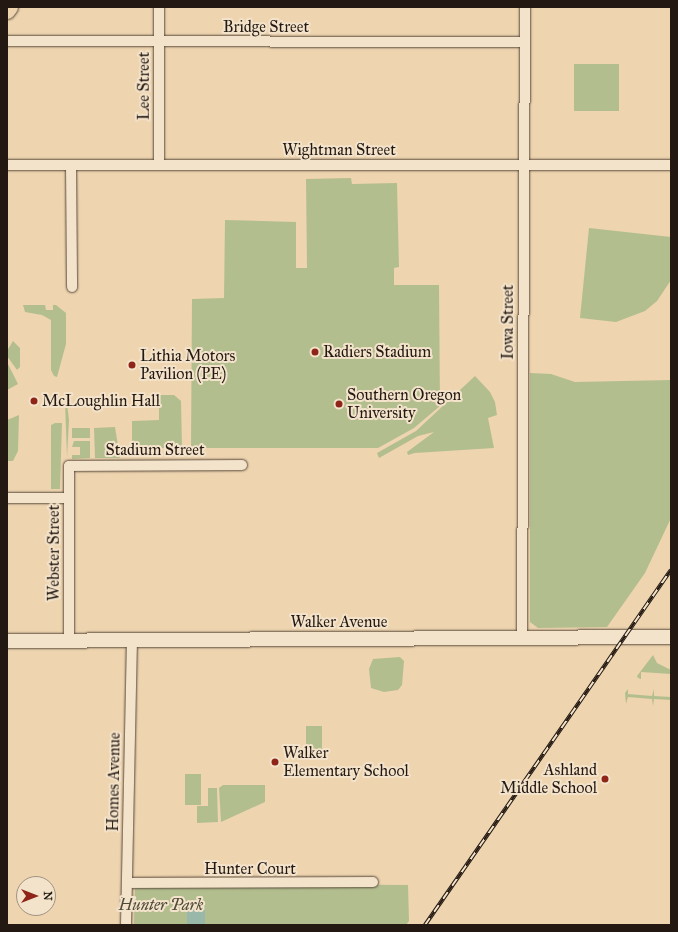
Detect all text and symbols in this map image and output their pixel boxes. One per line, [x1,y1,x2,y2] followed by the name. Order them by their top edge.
[223,17,309,37] street label: Bridge Street
[134,52,154,120] street label: Lee Street
[282,140,396,160] street label: Wightman Street
[498,284,518,360] street label: Iowa Street
[323,342,431,362] place label: Radiers Stadium
[140,346,235,384] place label: Lithia Motors Pavilion (PE)
[310,347,320,357] marker: Radiers Stadium
[127,360,137,370] marker: Lithia Motors Pavilion (PE)
[347,385,461,423] place label: Southern Oregon University
[42,391,160,411] place label: McLoughlin Hall
[29,396,39,406] marker: McLoughlin Hall
[334,399,344,409] marker: Southern Oregon University
[105,440,205,460] street label: Stadium Street
[44,505,64,601] street label: Webster Street
[291,612,387,632] street label: Walker Avenue
[104,732,124,832] street label: Homes Avenue
[283,743,409,781] place label: Walker Elementary School
[270,757,280,767] marker: Walker Elementary School
[500,760,597,798] place label: Ashland Middle School
[600,774,610,784] marker: Ashland Middle School
[204,859,296,879] street label: Hunter Court
[16,876,56,916] north arrow
[41,891,54,901] text: N
[119,895,203,915] park label: Hunter Park

